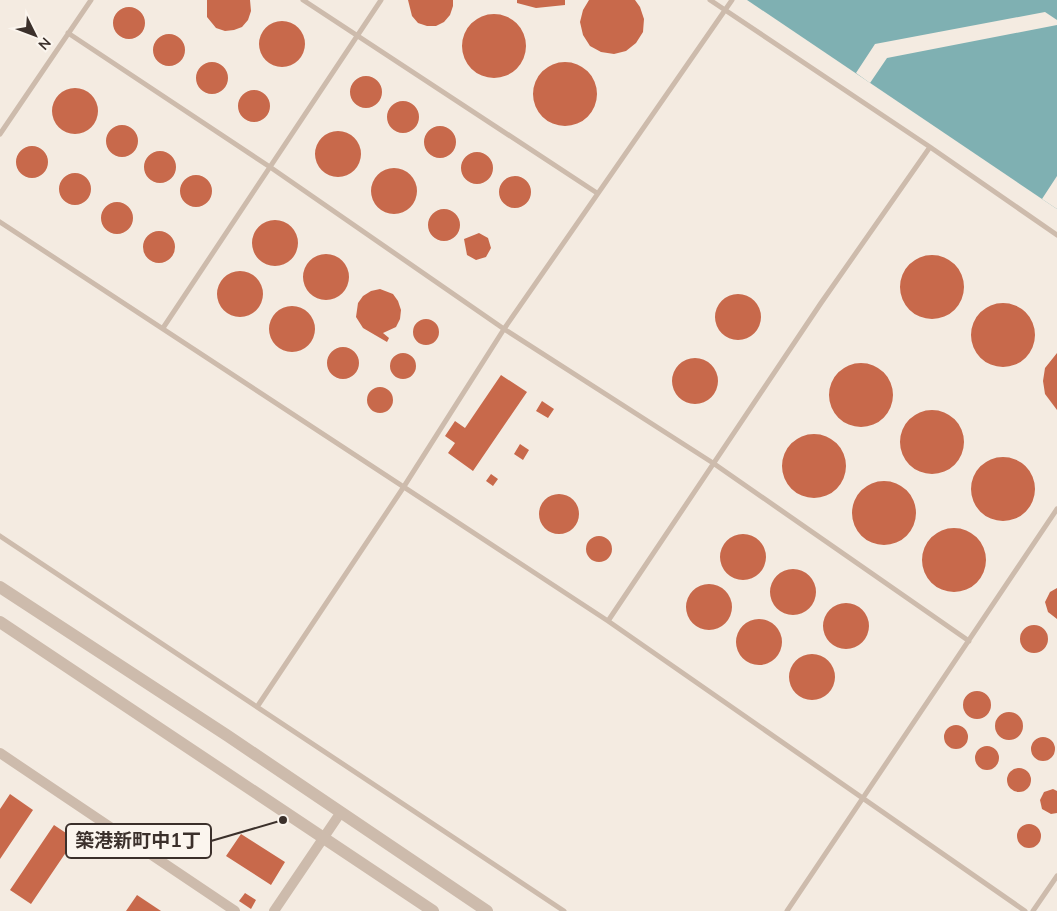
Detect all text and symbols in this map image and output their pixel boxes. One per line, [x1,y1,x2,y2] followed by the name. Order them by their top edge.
[10,10,60,60] north arrow
[34,34,55,54] text: N
[66,824,211,858] callout: 築港新町中1丁
[75,828,201,852] text: 築港新町中1丁

